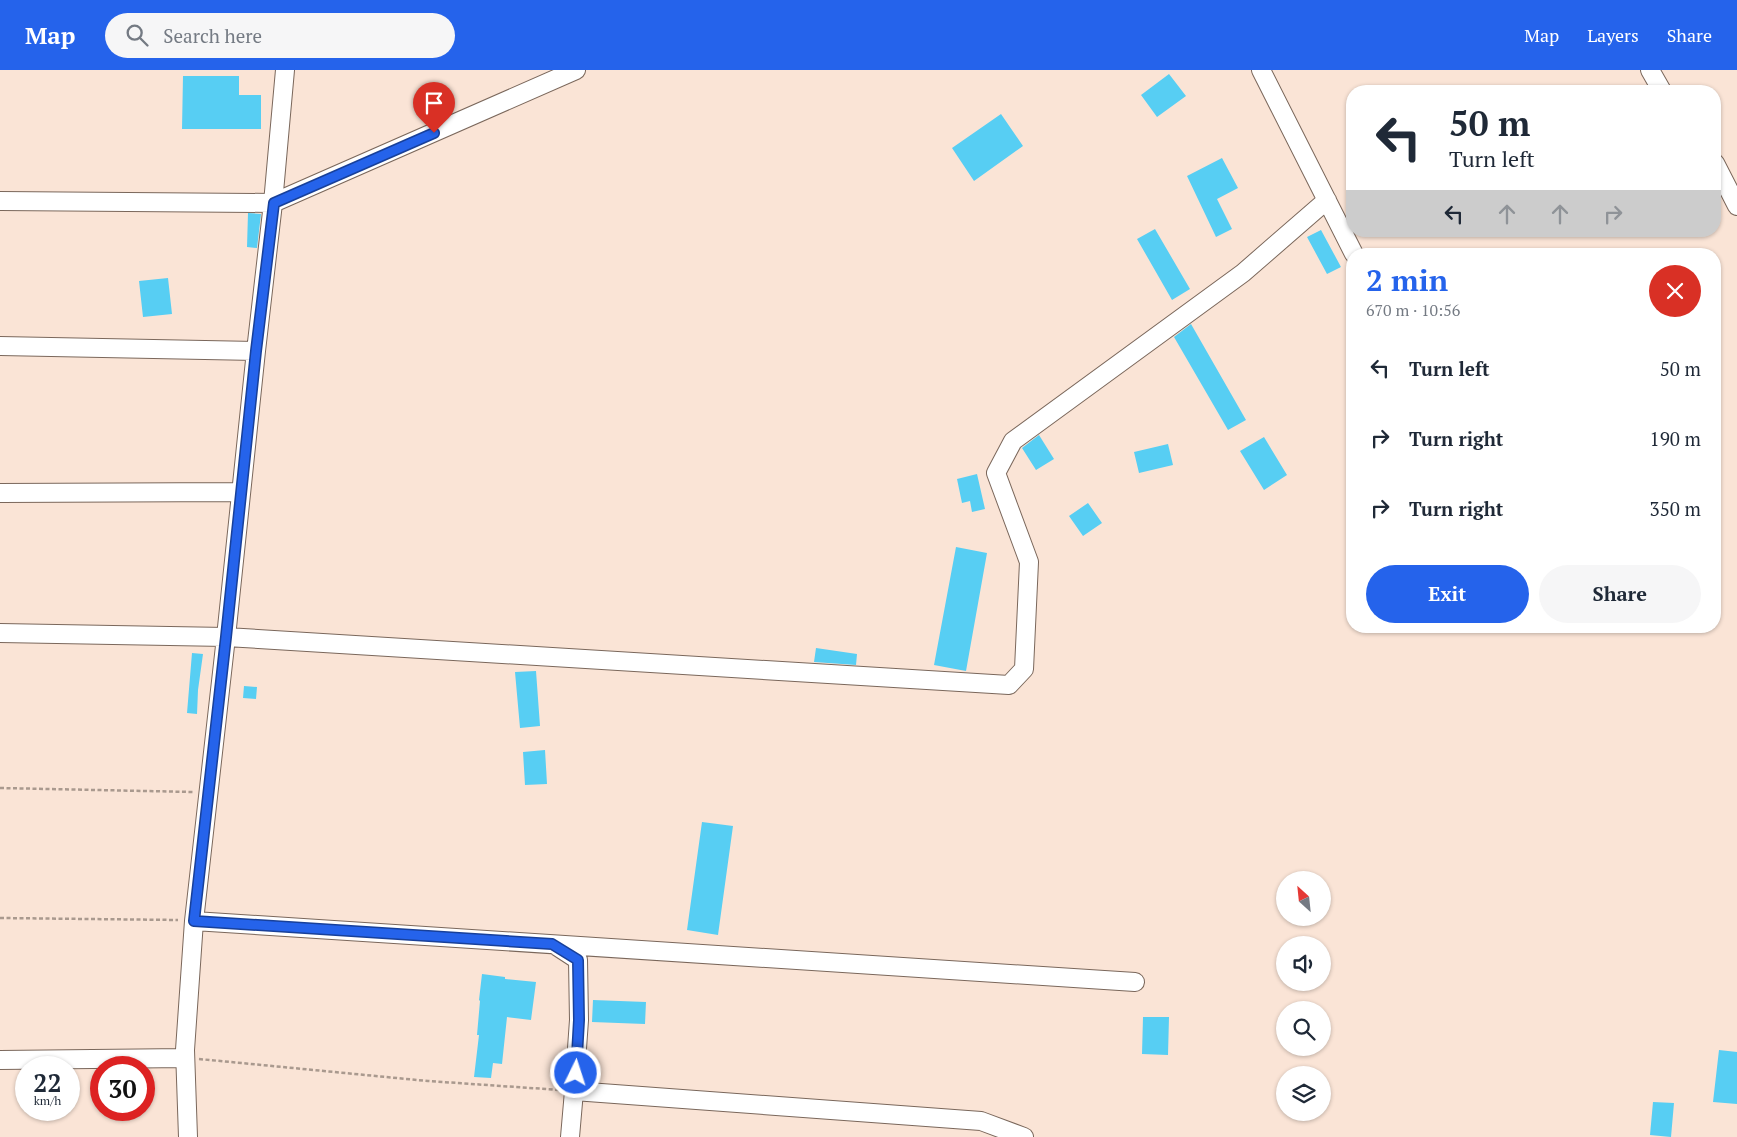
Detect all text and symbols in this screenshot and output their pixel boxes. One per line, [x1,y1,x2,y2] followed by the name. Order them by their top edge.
[105,13,455,58] search box
[25,19,75,51] text: Map
[123,21,151,49] icon: search
[163,23,262,48] text: Search here
[1524,23,1559,47] text: Map
[1587,23,1639,47] text: Layers
[1667,23,1712,47] text: Share
[413,82,455,133] pin
[420,89,448,117] icon: arrive
[1449,100,1530,146] text: 50 m
[1366,105,1431,170] icon: left
[1449,144,1535,173] text: Turn left
[1440,200,1468,228] icon: left
[1493,200,1521,228] icon: ahead
[1546,200,1574,228] icon: ahead
[1599,200,1627,228] icon: right
[1366,260,1448,300] text: 2 min
[1649,265,1701,317] button: close
[1366,299,1460,321] text: 670 m · 10:56
[1366,354,1394,382] icon: left
[1409,356,1490,381] text: Turn left
[1660,356,1701,381] text: 50 m
[1366,424,1394,452] icon: right
[1409,426,1503,451] text: Turn right
[1650,426,1701,451] text: 190 m
[1366,494,1394,522] icon: right
[1409,496,1503,521] text: Turn right
[1650,496,1701,521] text: 350 m
[1366,565,1529,623] button: Exit
[1539,565,1701,623] button: Share
[1276,871,1331,926] north arrow
[1276,871,1331,1121] map controls
[1276,936,1331,991] button: sound
[1276,1001,1331,1056] button: search
[549,1046,601,1098] position arrow
[90,1056,155,1121] speed limit sign: 30
[33,1066,62,1099] text: 22
[1276,1066,1331,1121] button: layers
[34,1093,61,1108] text: km/h

